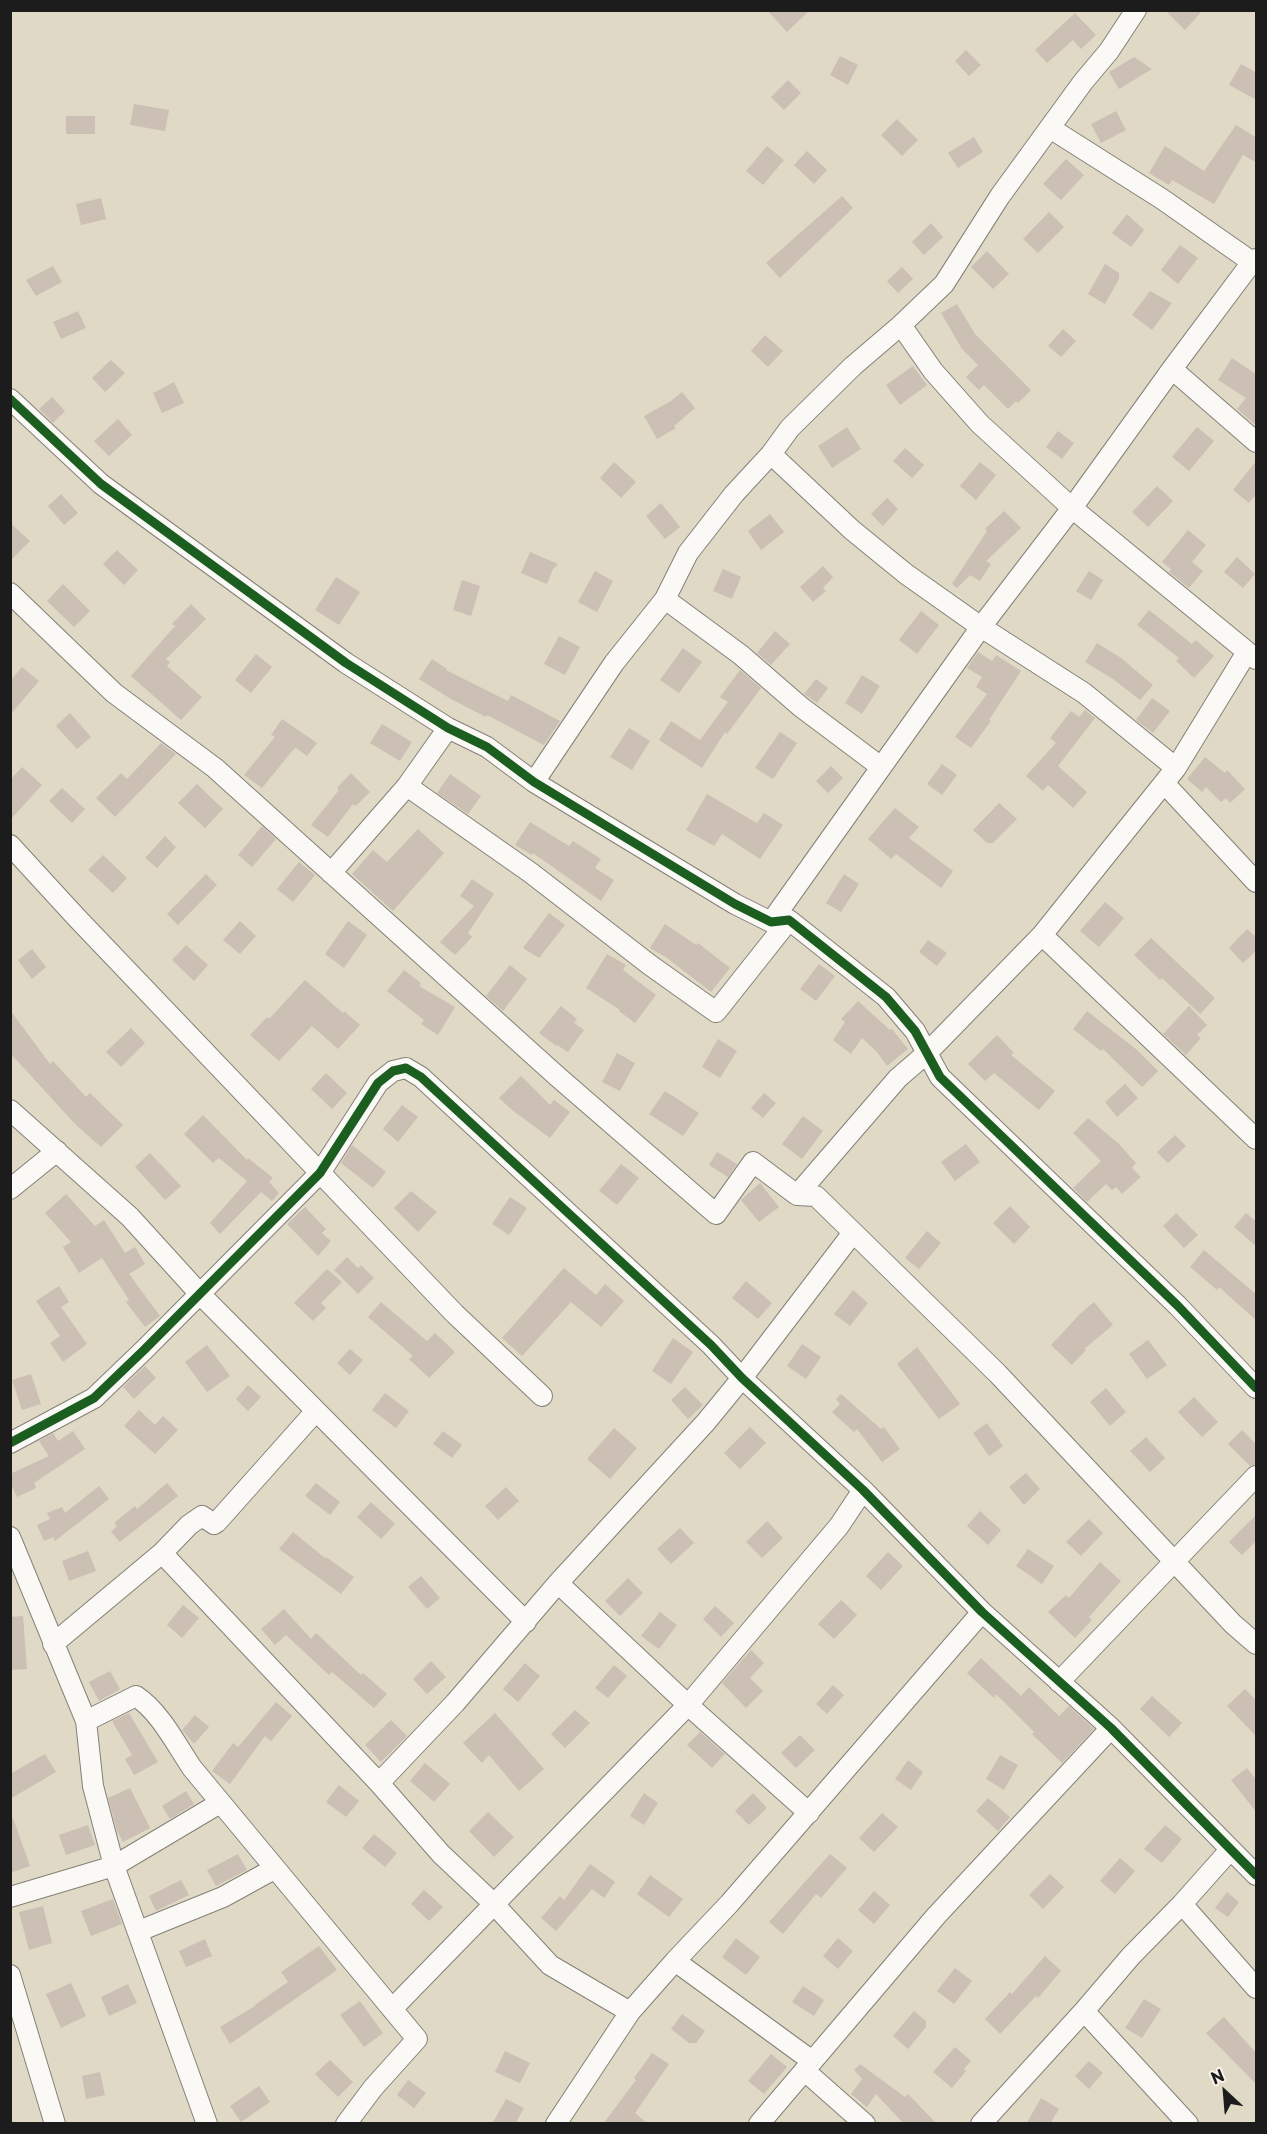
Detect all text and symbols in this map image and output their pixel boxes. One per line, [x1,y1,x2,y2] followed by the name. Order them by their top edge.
[1195,2062,1255,2122] north arrow
[1206,2062,1228,2089] text: N

